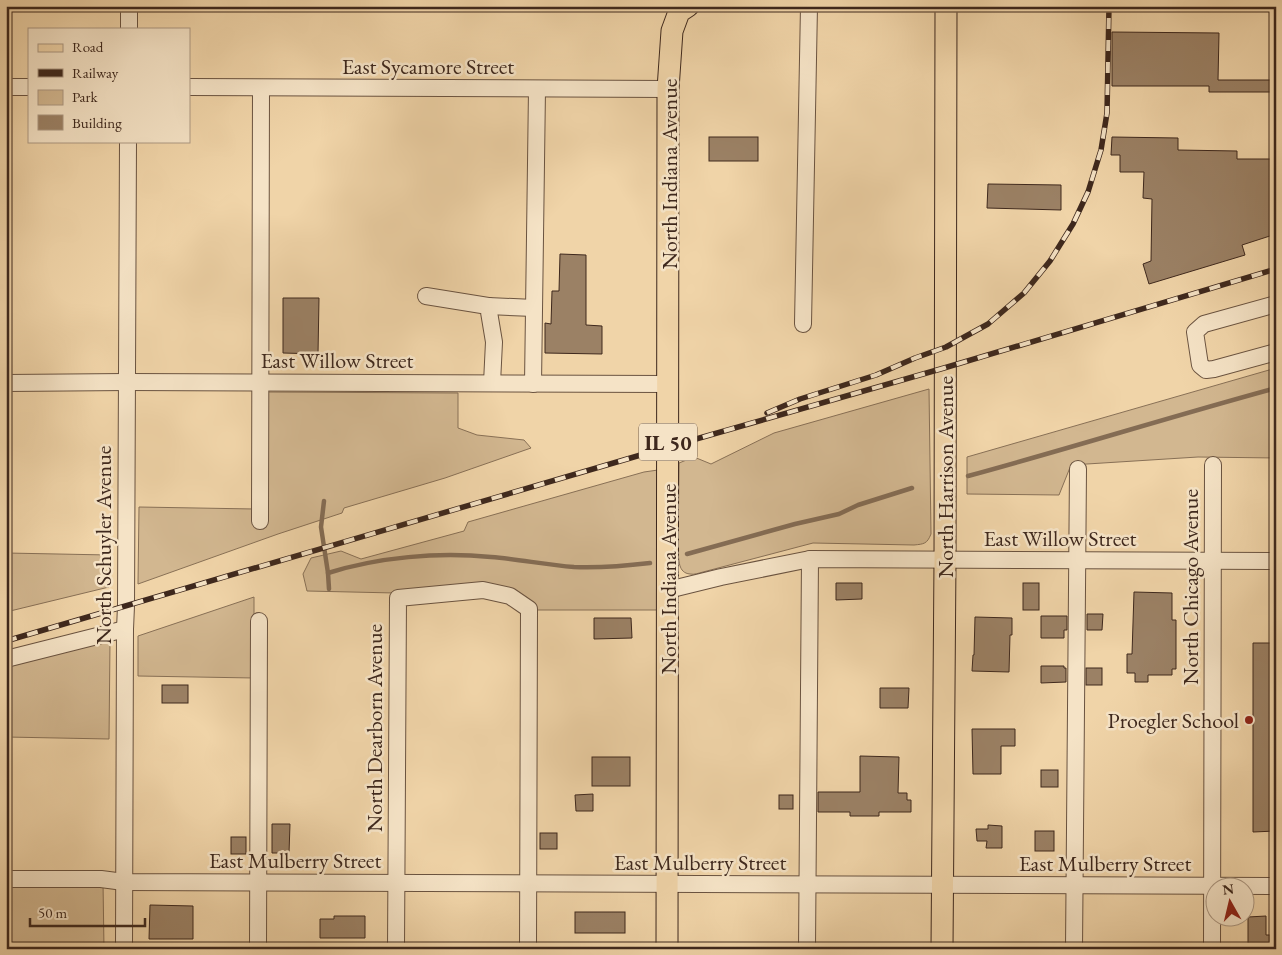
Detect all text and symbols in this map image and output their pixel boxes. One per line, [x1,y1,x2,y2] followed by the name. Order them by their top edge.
[28,28,190,142] legend
[72,37,104,56] text: Road
[342,52,514,81] street label: East Sycamore Street
[72,63,119,82] text: Railway
[655,78,684,269] street label: North Indiana Avenue
[72,87,99,106] text: Park
[72,113,122,132] text: Building
[260,346,414,375] street label: East Willow Street
[931,376,960,578] street label: North Harrison Avenue
[639,424,697,461] road number: IL 50
[89,445,118,644] street label: North Schuyler Avenue
[654,483,683,674] street label: North Indiana Avenue
[1176,489,1205,685] street label: North Chicago Avenue
[983,524,1137,553] street label: East Willow Street
[360,623,389,832] street label: North Dearborn Avenue
[1108,706,1239,735] place label: Proegler School
[1243,714,1255,726] marker: Proegler School
[209,846,381,875] street label: East Mulberry Street
[614,848,786,877] street label: East Mulberry Street
[1019,849,1191,878] street label: East Mulberry Street
[1204,878,1254,928] north arrow
[1221,879,1236,899] text: N
[30,895,145,927] scale bar
[38,903,67,922] text: 50 m

